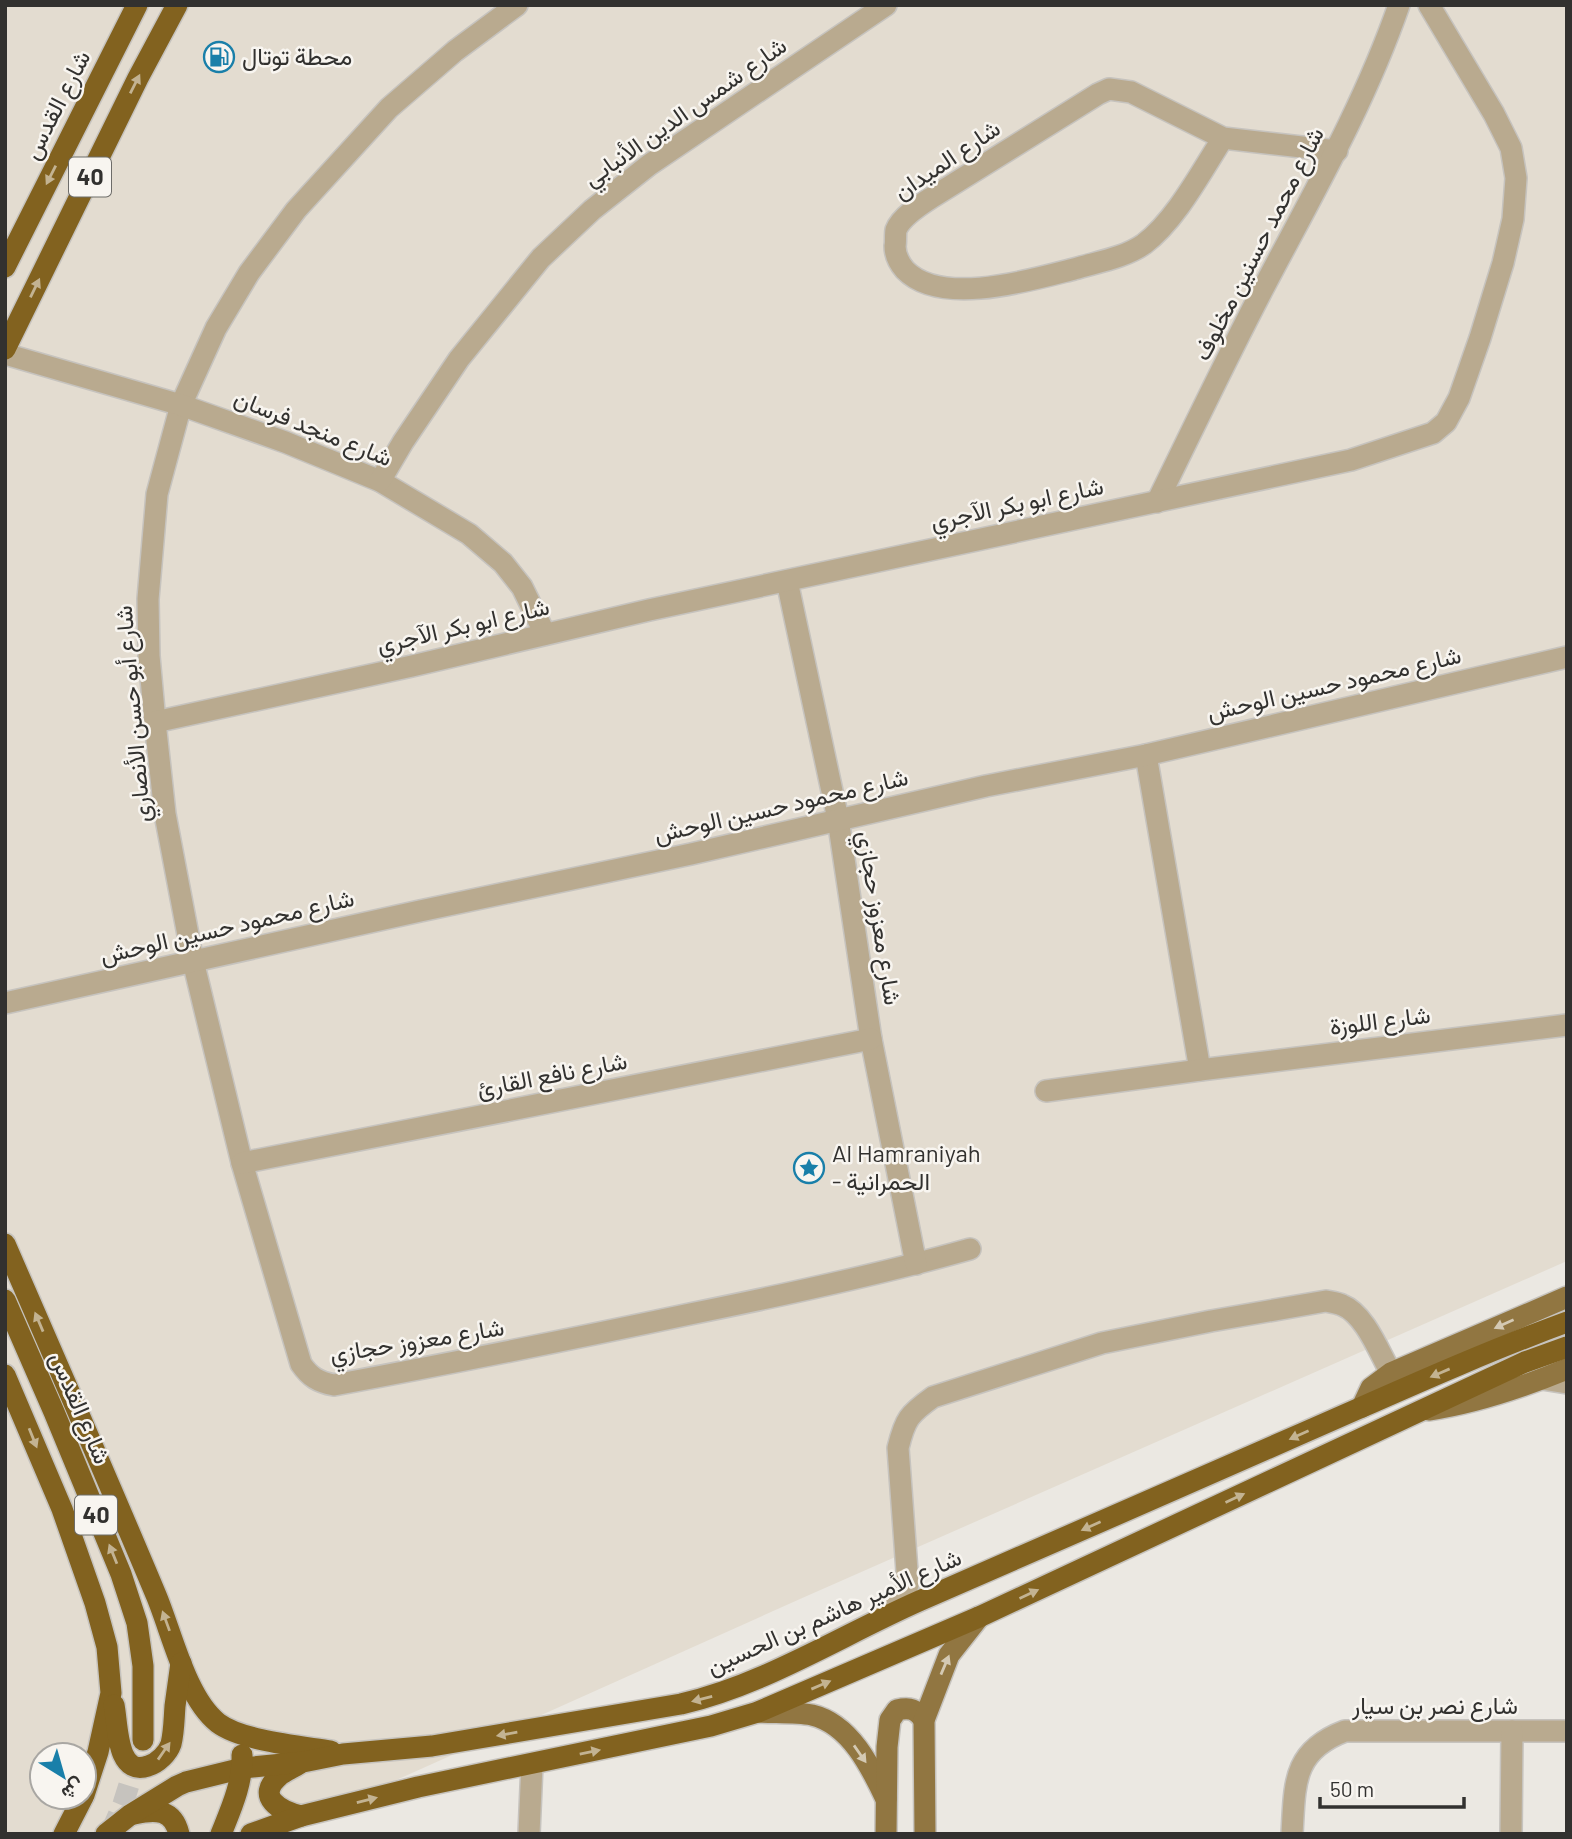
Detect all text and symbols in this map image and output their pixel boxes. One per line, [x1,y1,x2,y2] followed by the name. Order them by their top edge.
[577,30,795,197] street label: شارع شمس الدين الأنبابي
[202,40,236,74] fuel station icon: محطة توتال
[242,41,352,72] place label: محطة توتال
[16,45,98,165] street label: شارع القدس
[130,74,141,94] one-way arrow
[887,112,1007,208] street label: شارع الميدان
[1186,122,1332,366] street label: شارع محمد حسنين مخلوف
[69,158,111,196] road number: 40
[46,166,58,186] one-way arrow
[30,278,41,298] one-way arrow
[229,382,397,474] street label: شارع منجد فرسان
[928,470,1107,541] street label: شارع ابو بكر الآجري
[374,591,553,664] street label: شارع ابو بكر الآجري
[108,604,161,824] street label: شارع أبو حسن الأنصاري
[1204,639,1464,729] street label: شارع محمود حسين الوحش
[651,761,911,851] street label: شارع محمود حسين الوحش
[846,829,909,1008] street label: شارع معزوز حجازي
[97,882,357,972] street label: شارع محمود حسين الوحش
[1328,999,1432,1043] street label: شارع اللوزة
[474,1045,630,1106] street label: شارع نافع القارئ
[832,1138,981,1197] place label: Al Hamraniyah - الحمرانية
[792,1151,826,1185] place icon: Al Hamraniyah - الحمرانية
[33,1311,44,1332] one-way arrow
[328,1311,507,1374] street label: شارع معزوز حجازي
[1494,1318,1514,1330] one-way arrow
[42,1347,118,1469] street label: شارع القدس
[1429,1368,1450,1379] one-way arrow
[27,1427,38,1448] one-way arrow
[1289,1430,1310,1441] one-way arrow
[1225,1492,1245,1504] one-way arrow
[75,1496,117,1534] road number: 40
[1081,1520,1101,1532] one-way arrow
[702,1541,966,1683] street label: شارع الأمير هاشم بن الحسين
[107,1544,118,1565] one-way arrow
[1019,1588,1039,1600] one-way arrow
[160,1611,171,1632] one-way arrow
[939,1655,951,1675] one-way arrow
[811,1679,831,1691] one-way arrow
[1351,1690,1518,1722] street label: شارع نصر بن سيار
[691,1694,713,1705] one-way arrow
[496,1728,518,1739] one-way arrow
[28,1741,98,1811] north arrow
[157,1741,171,1760] one-way arrow
[853,1745,867,1763] one-way arrow
[579,1746,601,1757] one-way arrow
[1320,1766,1464,1810] scale bar
[57,1773,90,1806] text: ش
[1330,1776,1374,1801] text: 50 m
[356,1794,378,1805] one-way arrow

